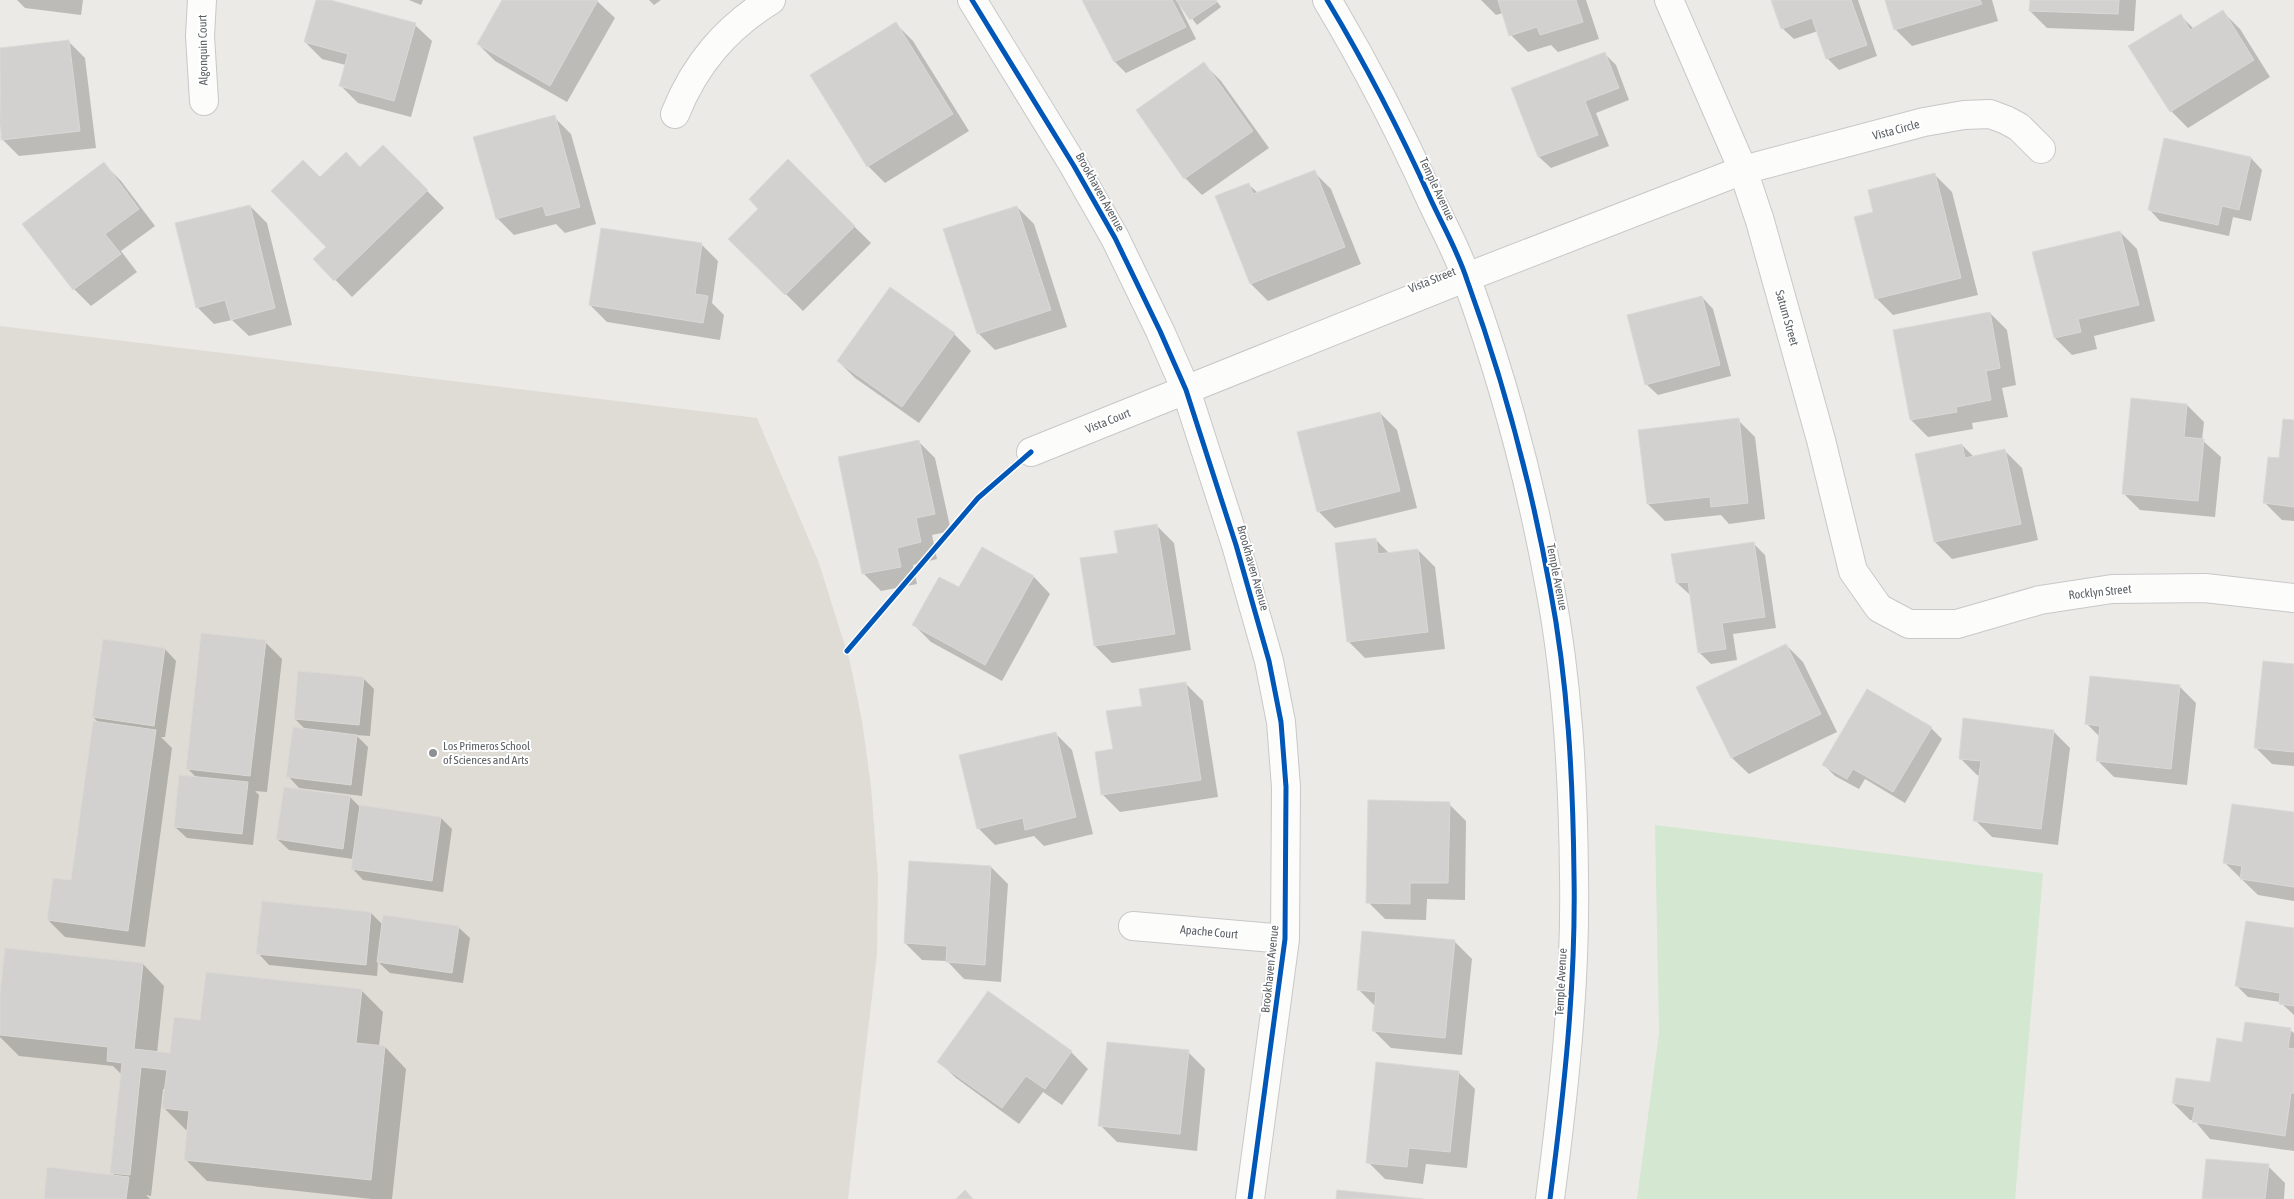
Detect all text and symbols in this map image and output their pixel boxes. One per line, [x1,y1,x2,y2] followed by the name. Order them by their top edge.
[195,14,211,85] street label: Algonquin Court
[1871,117,1921,143] street label: Vista Circle
[1073,150,1127,234] street label: Brookhaven Avenue
[1416,155,1458,223] street label: Temple Avenue
[1406,264,1458,296] street label: Vista Street
[1772,289,1802,348] street label: Saturn Street
[1083,405,1133,436] street label: Vista Court
[1234,524,1272,612] street label: Brookhaven Avenue
[1544,542,1570,612] street label: Temple Avenue
[2068,582,2133,602] street label: Rocklyn Street
[443,739,531,767] place label: Los Primeros School of Sciences and Arts
[427,747,439,759] marker: Los Primeros School of Sciences and Arts
[1179,922,1239,942] street label: Apache Court
[1258,924,1282,1014] street label: Brookhaven Avenue
[1552,948,1570,1016] street label: Temple Avenue

